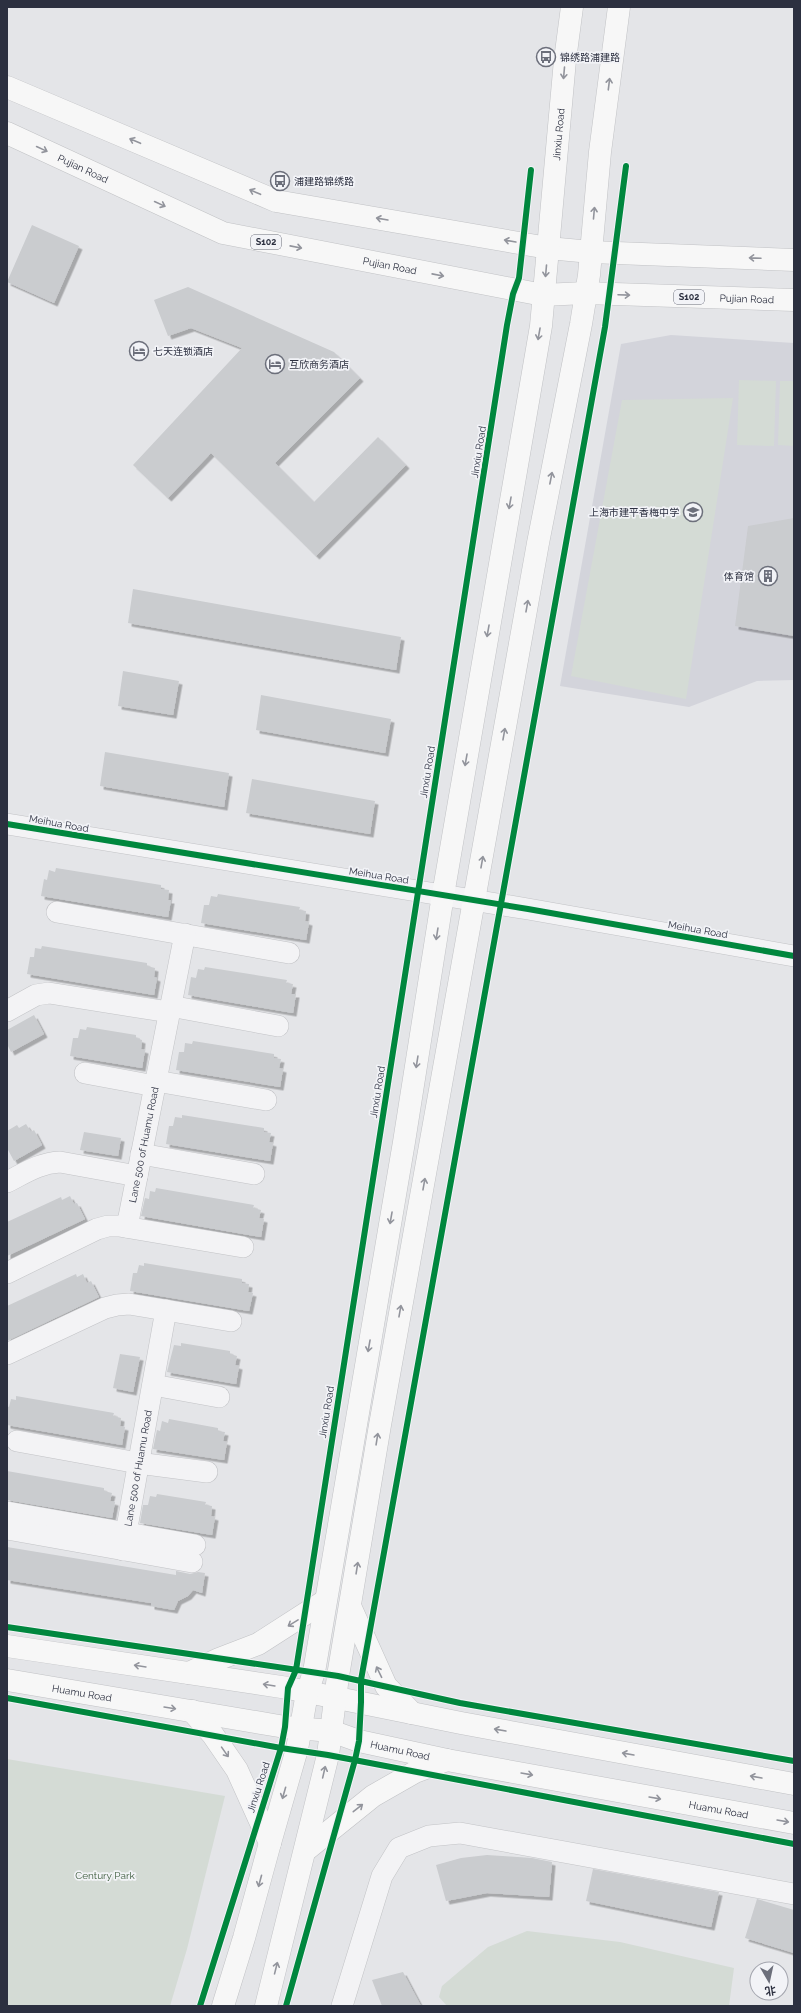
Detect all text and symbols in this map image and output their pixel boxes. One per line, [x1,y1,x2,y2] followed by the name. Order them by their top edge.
[535,46,557,68] bus stop icon: 锦绣路浦建路
[560,52,620,63] place label: 锦绣路浦建路
[560,66,568,79] one-way arrow
[605,78,613,91] one-way arrow
[551,108,567,161] street label: Jinxiu Road
[130,137,142,145] one-way arrow
[36,146,48,153] one-way arrow
[56,152,110,185] street label: Pujian Road
[269,170,291,192] bus stop icon: 浦建路锦绣路
[294,176,354,187] place label: 浦建路锦绣路
[249,188,261,195] one-way arrow
[154,201,166,208] one-way arrow
[591,207,598,220] one-way arrow
[376,215,389,223] one-way arrow
[251,235,281,249] road number: S102
[504,237,517,245] one-way arrow
[290,244,303,252] one-way arrow
[749,254,762,262] one-way arrow
[362,255,418,276] street label: Pujian Road
[543,264,550,277] one-way arrow
[431,271,444,279] one-way arrow
[674,290,704,304] road number: S102
[617,291,630,298] one-way arrow
[719,293,774,305] street label: Pujian Road
[535,327,543,340] one-way arrow
[128,340,150,362] hotel icon: 七天连锁酒店
[153,346,213,357] place label: 七天连锁酒店
[264,353,286,375] hotel icon: 互欣商务酒店
[289,359,349,370] place label: 互欣商务酒店
[469,425,488,479] street label: Jinxiu Road
[547,472,555,485] one-way arrow
[506,496,514,509] one-way arrow
[682,501,704,523] school or university icon: 上海市建平香梅中学
[589,507,679,518] place label: 上海市建平香梅中学
[757,565,779,587] building icon: 体育馆
[724,571,754,582] place label: 体育馆
[523,600,531,613] one-way arrow
[484,624,492,637] one-way arrow
[500,728,508,741] one-way arrow
[418,745,437,799] street label: Jinxiu Road
[462,753,470,766] one-way arrow
[28,813,90,834] street label: Meihua Road
[478,856,486,869] one-way arrow
[348,865,410,886] street label: Meihua Road
[667,919,729,940] street label: Meihua Road
[433,927,441,940] one-way arrow
[413,1056,421,1069] one-way arrow
[368,1065,387,1119] street label: Jinxiu Road
[127,1086,161,1204] street label: Lane 500 of Huamu Road
[420,1177,428,1190] one-way arrow
[387,1211,395,1224] one-way arrow
[397,1305,405,1318] one-way arrow
[365,1340,373,1353] one-way arrow
[317,1385,336,1439] street label: Jinxiu Road
[122,1409,154,1527] street label: Lane 500 of Huamu Road
[374,1433,382,1446] one-way arrow
[353,1562,361,1575] one-way arrow
[287,1619,299,1627] one-way arrow
[134,1662,147,1670] one-way arrow
[375,1666,382,1678] one-way arrow
[263,1681,276,1689] one-way arrow
[51,1683,113,1704] street label: Huamu Road
[163,1704,176,1712] one-way arrow
[494,1726,507,1734] one-way arrow
[369,1739,431,1762] street label: Huamu Road
[221,1747,229,1758] one-way arrow
[622,1749,635,1757] one-way arrow
[245,1760,272,1814] street label: Jinxiu Road
[321,1765,329,1778] one-way arrow
[520,1771,533,1779] one-way arrow
[750,1773,763,1781] one-way arrow
[280,1787,287,1800] one-way arrow
[648,1794,661,1802] one-way arrow
[688,1799,749,1821] street label: Huamu Road
[352,1804,363,1813] one-way arrow
[776,1817,789,1825] one-way arrow
[75,1870,135,1881] park label: Century Park
[255,1874,263,1887] one-way arrow
[749,1961,789,2001] north arrow
[272,1962,280,1975] one-way arrow
[764,1983,777,1998] text: 北

